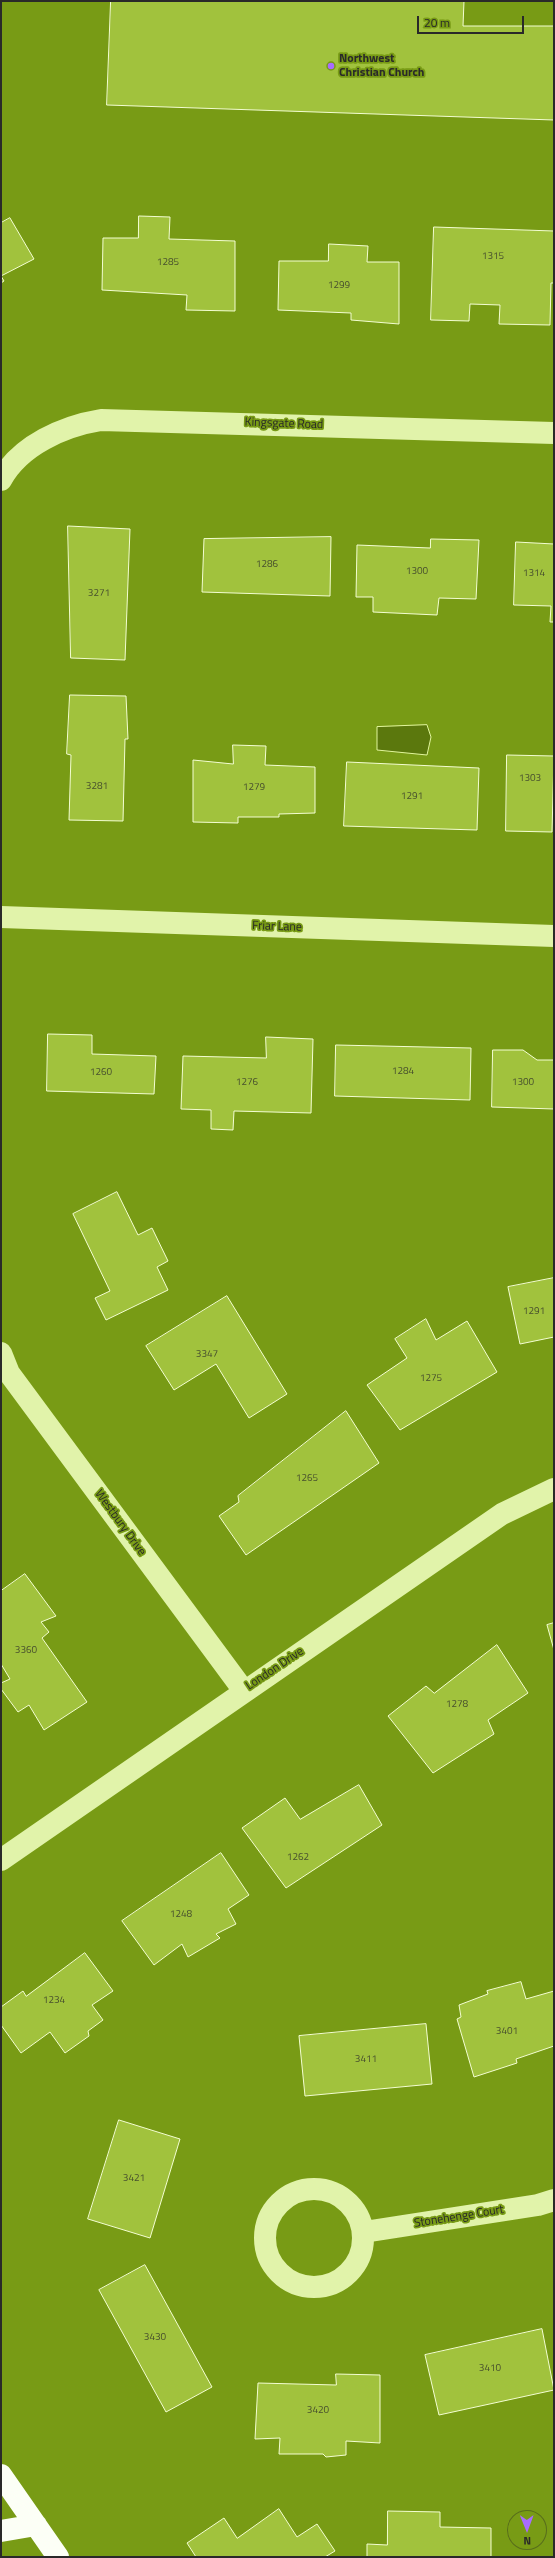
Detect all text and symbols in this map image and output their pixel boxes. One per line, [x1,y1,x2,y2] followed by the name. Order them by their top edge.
[419,8,526,34] scale bar
[424,13,450,32] text: 20 m
[339,52,424,80] place label: Northwest Christian Church
[326,61,336,71] marker: Northwest Christian Church
[482,251,504,263] house number: 1315
[157,257,179,269] house number: 1285
[328,280,350,292] house number: 1299
[244,415,324,433] street label: Kingsgate Road
[256,559,278,571] house number: 1286
[406,566,428,578] house number: 1300
[523,568,545,580] house number: 1314
[88,588,110,600] house number: 3271
[519,773,541,785] house number: 1303
[86,781,108,793] house number: 3281
[243,782,265,794] house number: 1279
[401,791,423,803] house number: 1291
[252,919,302,935] street label: Friar Lane
[392,1066,414,1078] house number: 1284
[90,1067,112,1079] house number: 1260
[236,1077,258,1089] house number: 1276
[512,1077,534,1089] house number: 1300
[523,1306,545,1318] house number: 1291
[196,1349,218,1361] house number: 3347
[420,1373,442,1385] house number: 1275
[296,1473,318,1485] house number: 1265
[91,1487,149,1559] street label: Westbury Drive
[243,1644,307,1694] street label: London Drive
[15,1645,37,1657] house number: 3360
[446,1699,468,1711] house number: 1278
[287,1852,309,1864] house number: 1262
[170,1909,192,1921] house number: 1248
[43,1995,65,2007] house number: 1234
[496,2026,518,2038] house number: 3401
[355,2054,377,2066] house number: 3411
[123,2173,145,2185] house number: 3421
[413,2203,505,2231] street label: Stonehenge Court
[144,2332,166,2344] house number: 3430
[479,2363,501,2375] house number: 3410
[307,2405,329,2417] house number: 3420
[507,2510,547,2550] north arrow
[523,2533,531,2549] text: N

